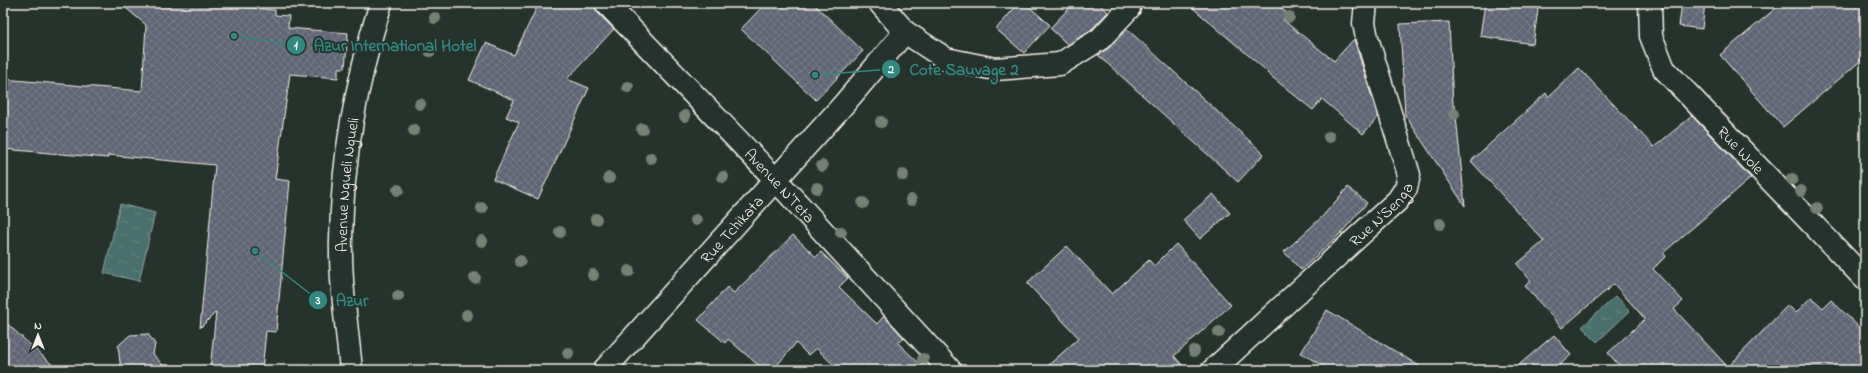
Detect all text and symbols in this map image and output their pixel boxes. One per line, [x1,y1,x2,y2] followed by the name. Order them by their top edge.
[286,30,484,59] callout: Azur International Hotel
[314,34,476,59] text: Azur International Hotel
[294,37,298,55] text: 1
[881,55,1026,84] callout: Cote Sauvage 2
[909,58,1019,85] text: Cote Sauvage 2
[887,61,894,79] text: 2
[331,115,367,252] street label: Avenue Ngueli Ngueli
[1710,121,1769,181] street label: Rue Wole
[738,144,820,229] street label: Avenue N'Teta
[1344,181,1421,253] street label: Rue N'Senga
[695,191,770,270] street label: Rue Tchikata
[308,286,377,315] callout: Azur
[336,289,369,314] text: Azur
[315,292,321,310] text: 3
[18,315,58,355] north arrow
[34,318,42,334] text: N

